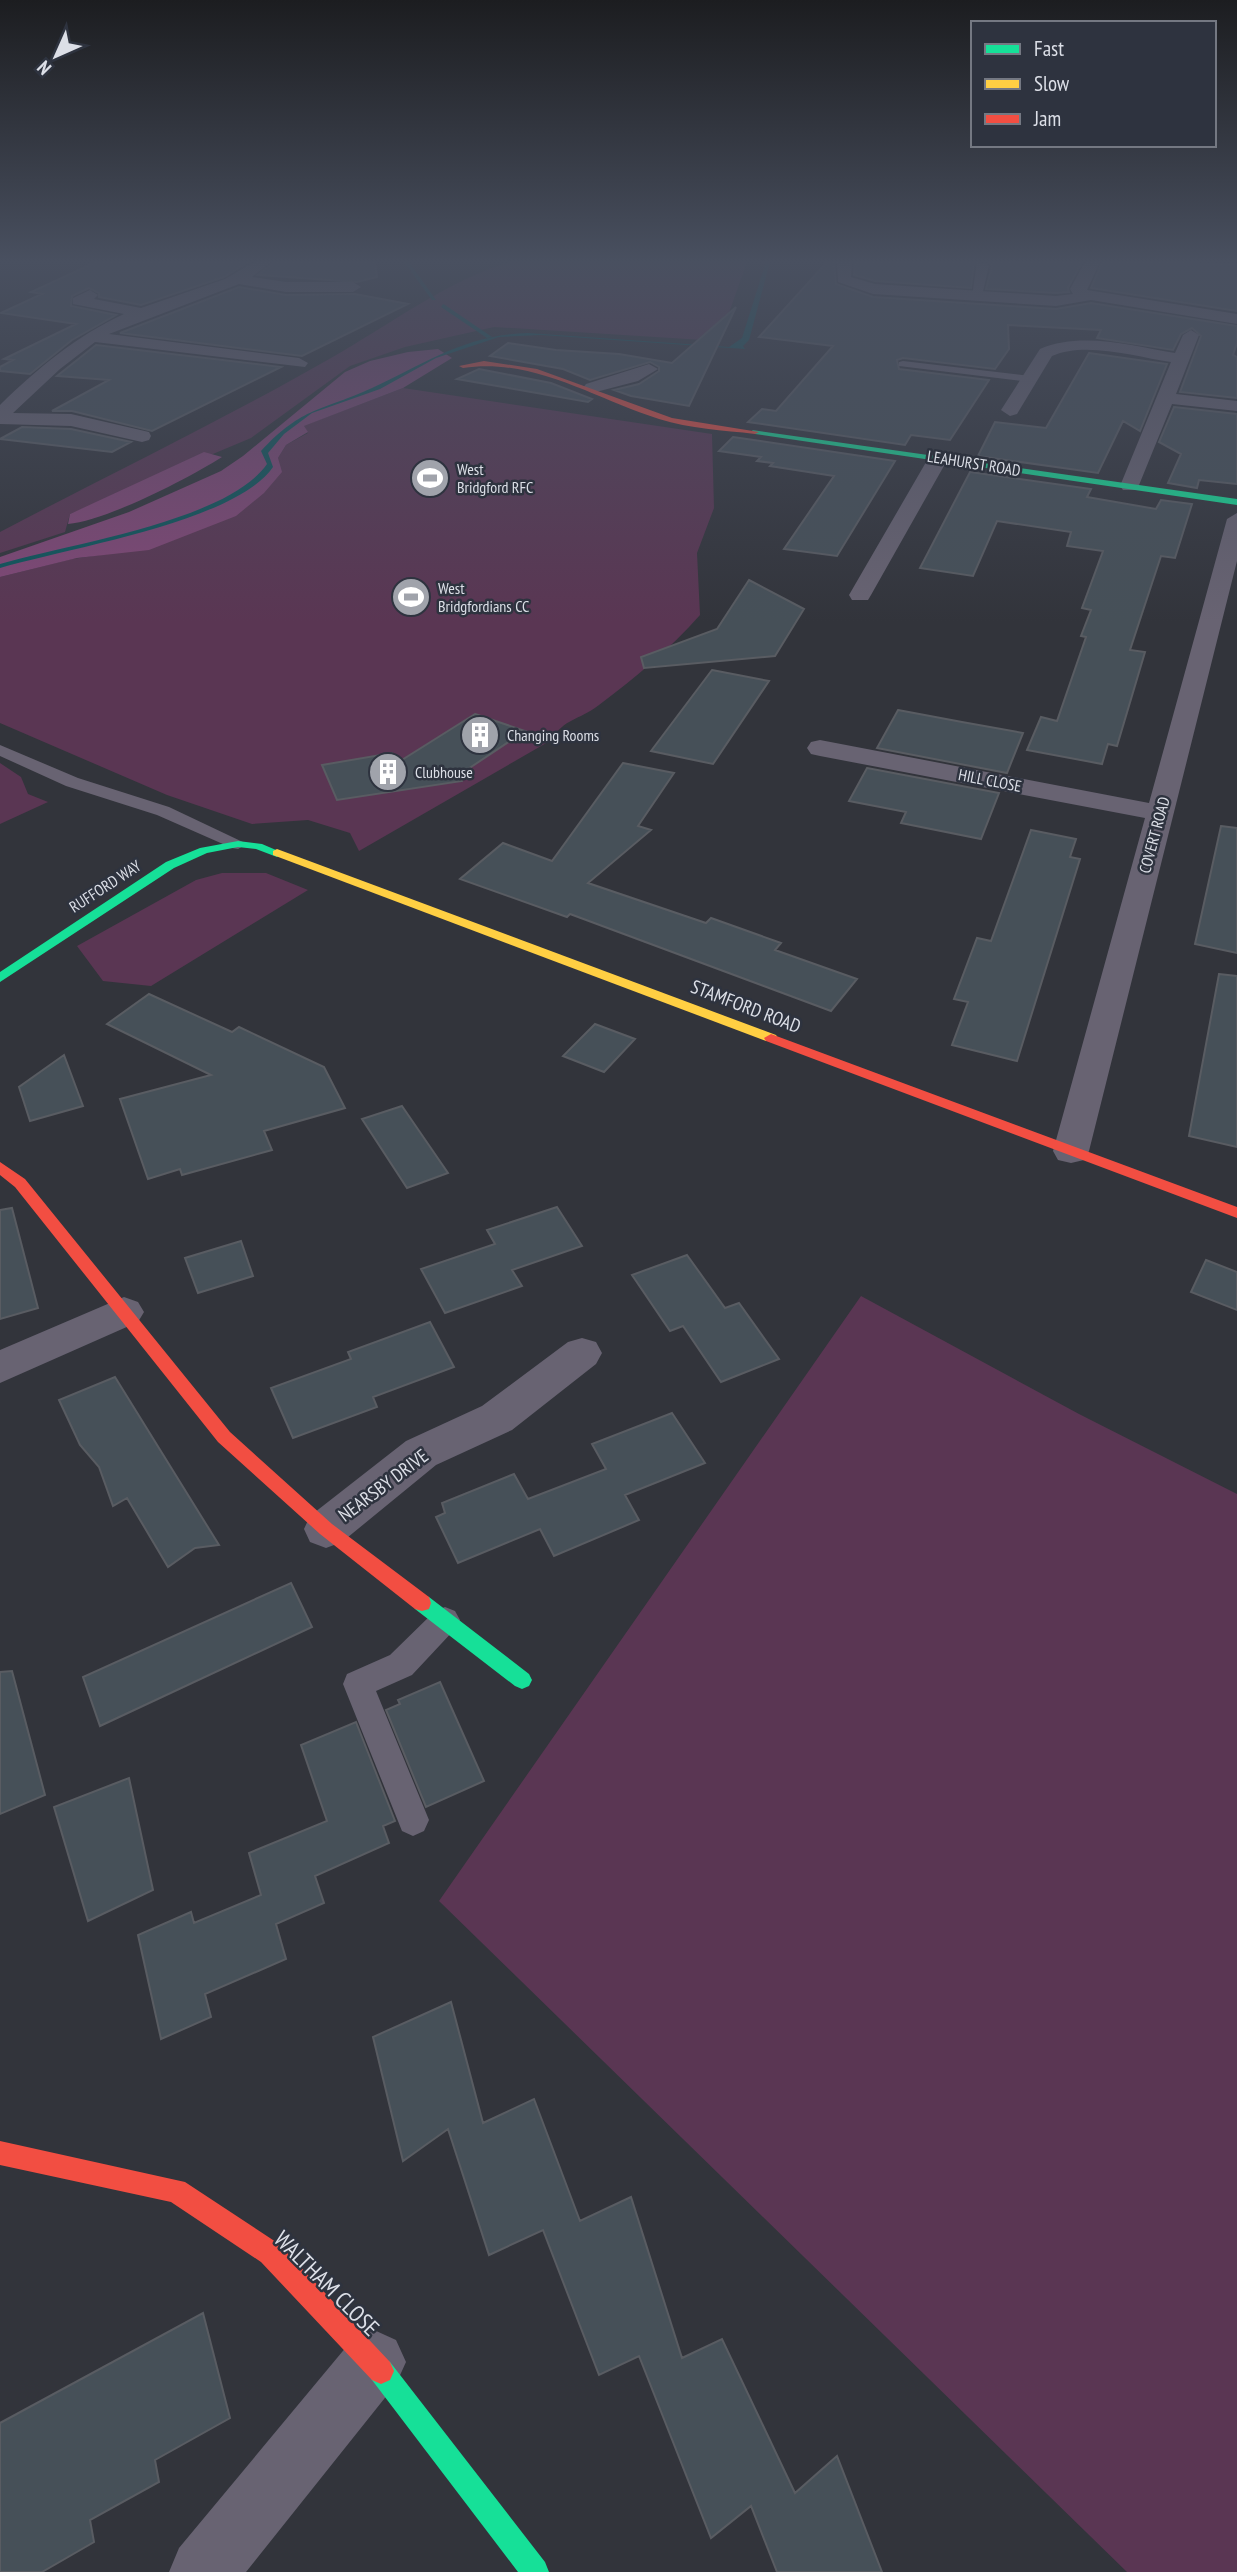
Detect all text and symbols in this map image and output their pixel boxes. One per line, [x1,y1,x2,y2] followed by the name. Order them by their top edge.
[21,21,91,91] north arrow
[971,21,1216,147] legend
[1034,35,1064,62] text: Fast
[32,56,56,80] text: N
[1034,70,1070,97] text: Slow
[1033,105,1061,132] text: Jam
[926,446,1022,480] street label: LEAHURST ROAD
[409,457,451,499] sports icon: West Bridgford RFC
[457,459,533,497] place label: West Bridgford RFC
[390,576,432,618] sports icon: West Bridgfordians CC
[438,578,529,616] place label: West Bridgfordians CC
[459,714,501,756] building icon: Changing Rooms
[507,725,599,745] place label: Changing Rooms
[367,751,409,793] building icon: Clubhouse
[415,762,473,782] place label: Clubhouse
[957,764,1023,796] street label: HILL CLOSE
[1134,795,1174,875] street label: COVERT ROAD
[65,855,145,917] street label: RUFFORD WAY
[688,974,804,1038] street label: STAMFORD ROAD
[333,1443,433,1527] street label: NEARSBY DRIVE
[268,2224,386,2342] street label: WALTHAM CLOSE

